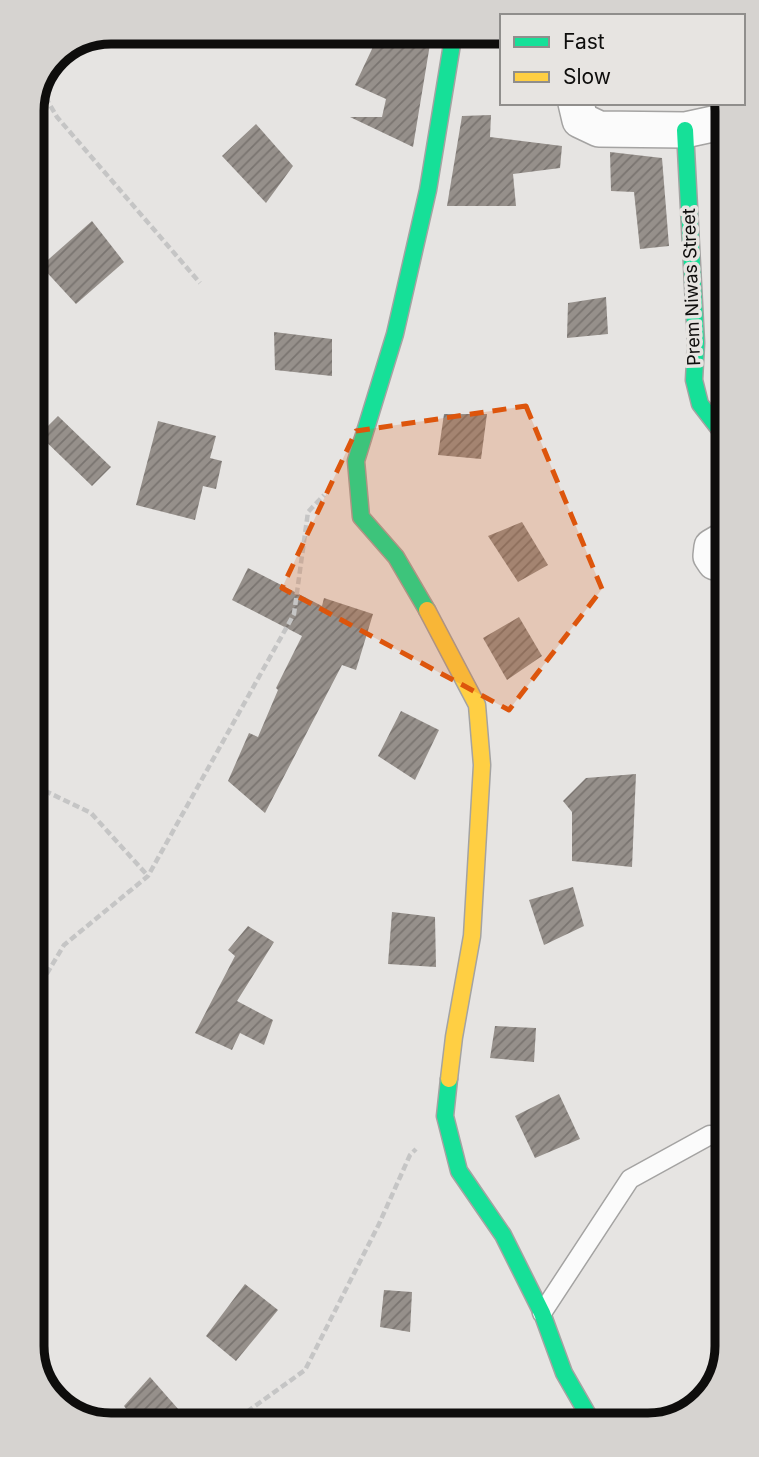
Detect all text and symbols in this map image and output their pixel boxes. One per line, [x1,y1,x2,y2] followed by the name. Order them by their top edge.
[500,14,745,105] legend
[563,29,605,54] text: Fast
[563,64,611,89] text: Slow
[678,208,704,366] street label: Prem Niwas Street

